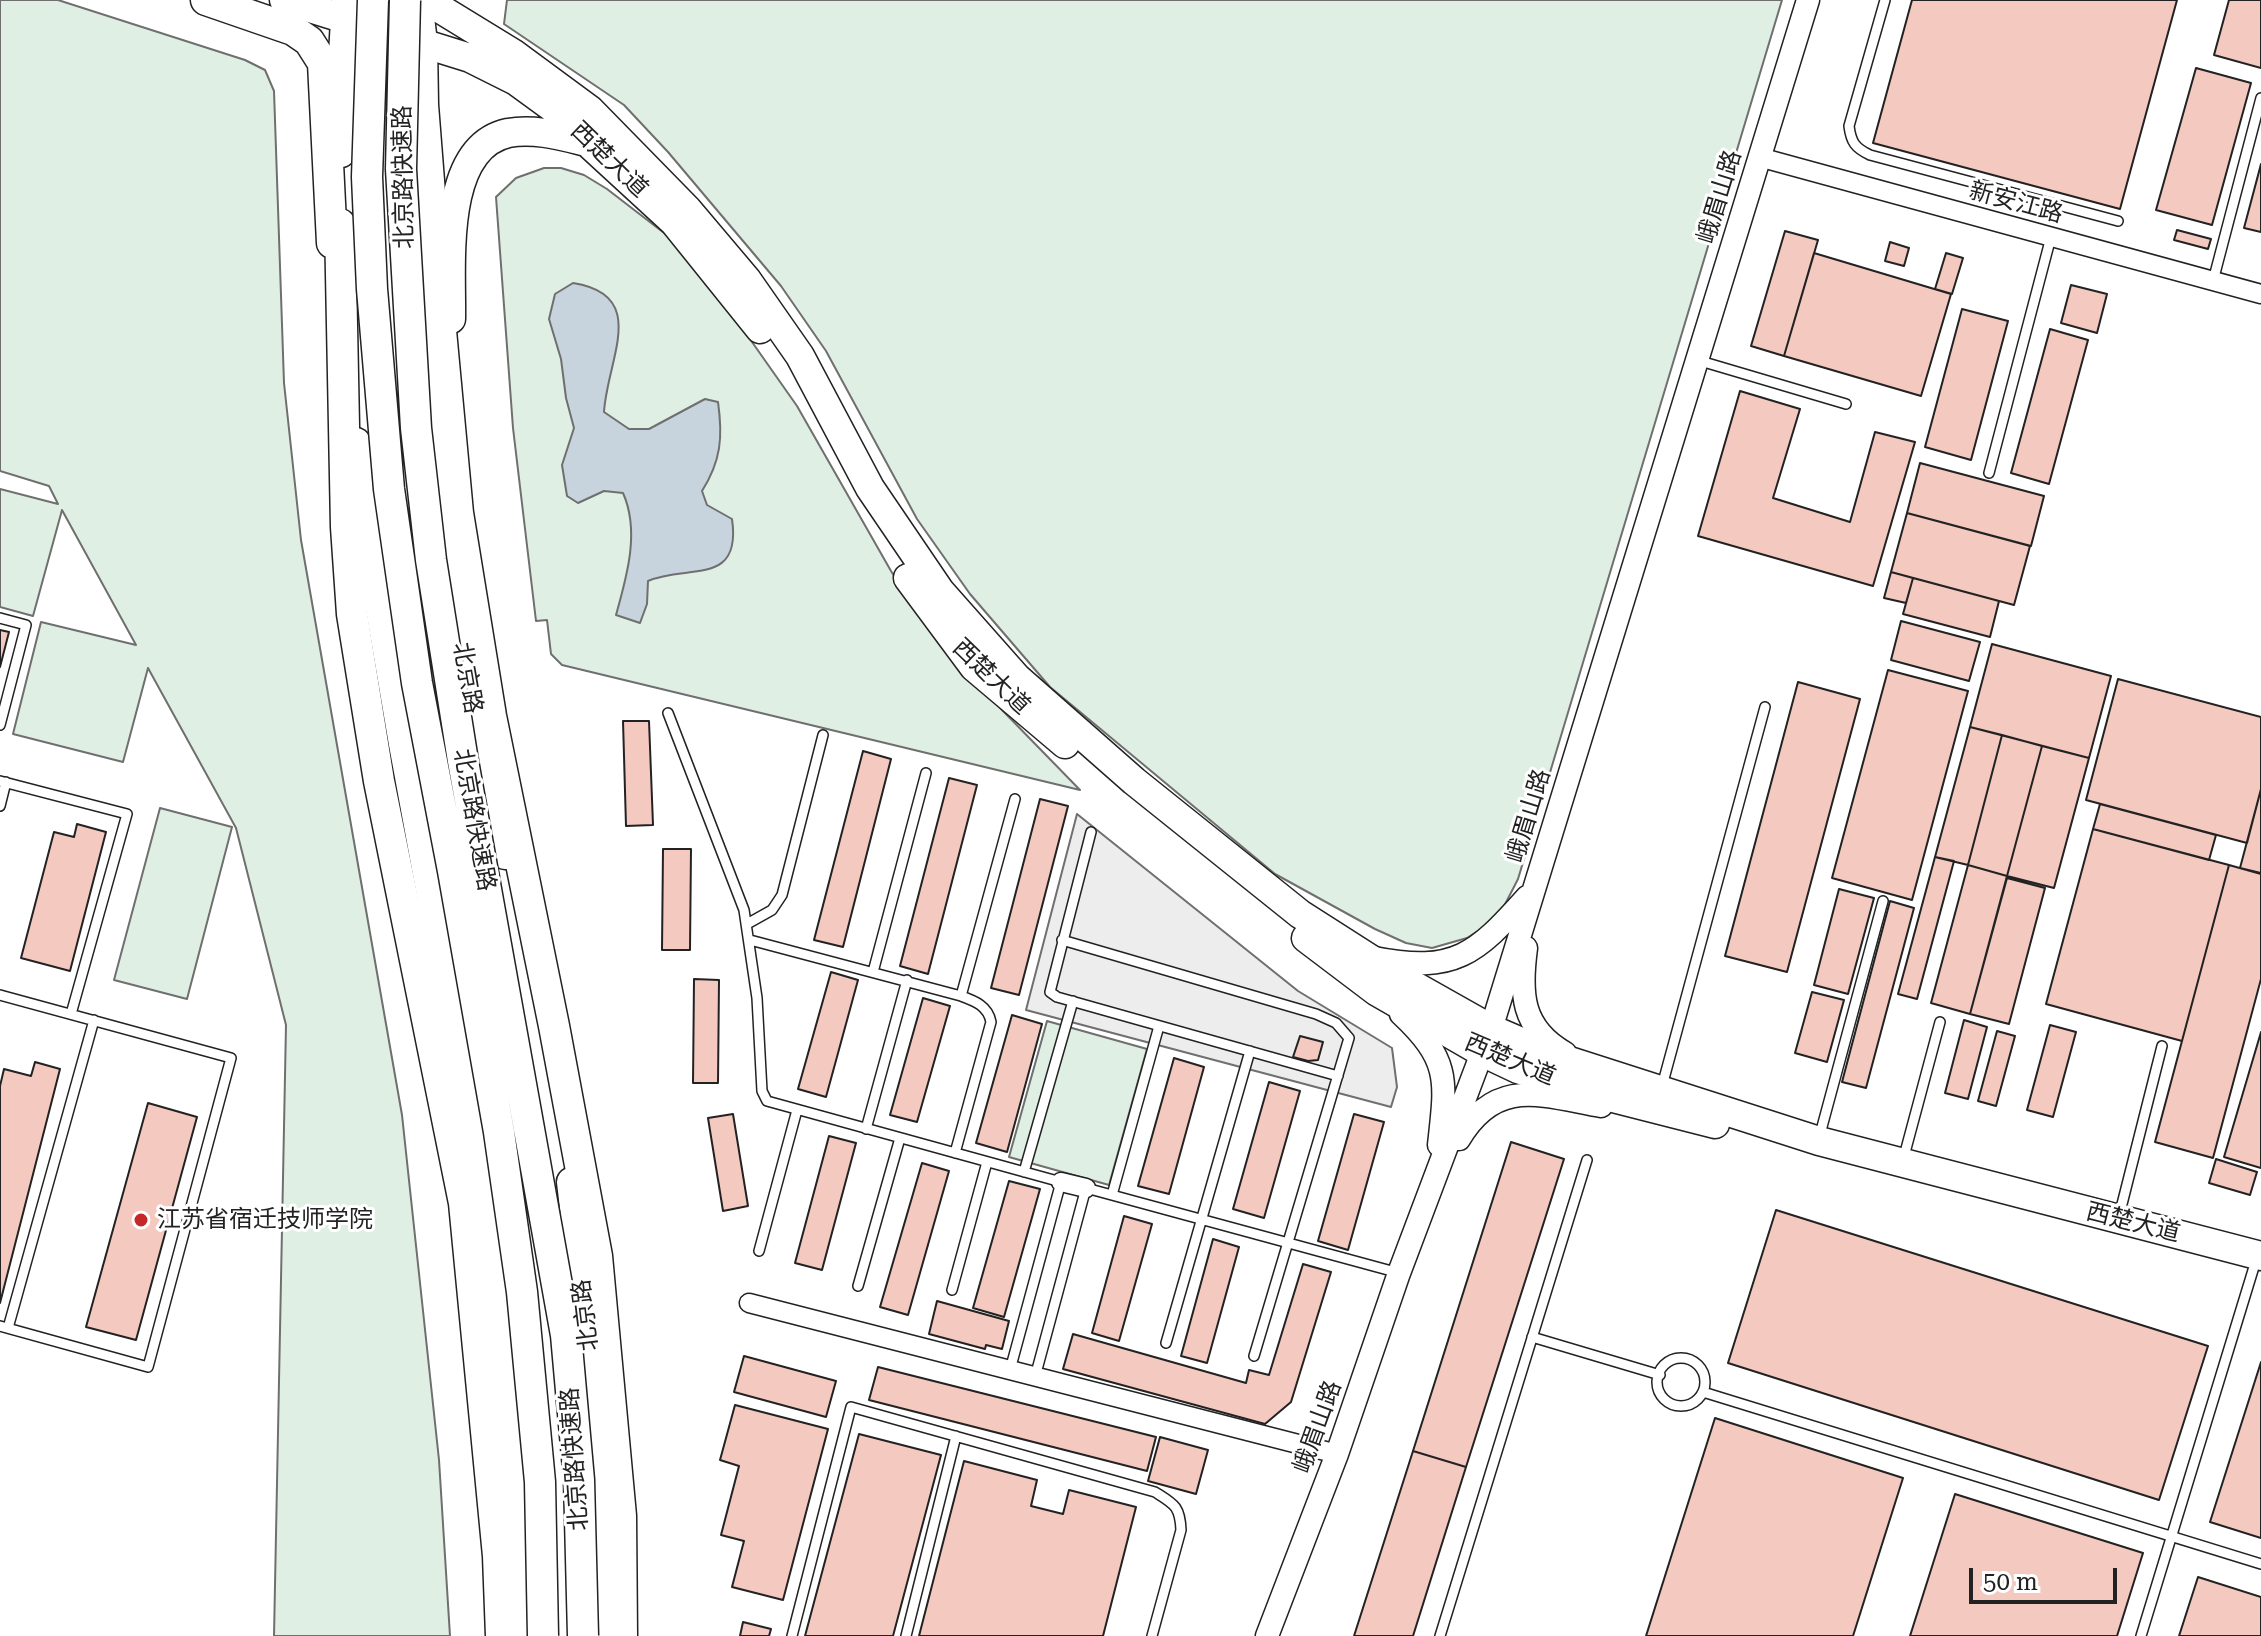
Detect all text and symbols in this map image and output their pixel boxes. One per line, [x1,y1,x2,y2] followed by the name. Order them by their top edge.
[388,105,420,249] street label: 北京路快速路
[564,116,654,204] street label: 西楚大道
[1692,147,1748,247] street label: 峨眉山路
[1966,177,2066,229] street label: 新安江路
[946,633,1036,721] street label: 西楚大道
[447,640,487,716] street label: 北京路
[447,747,501,893] street label: 北京路快速路
[1501,766,1557,866] street label: 峨眉山路
[1460,1028,1560,1092] street label: 西楚大道
[2083,1197,2183,1249] street label: 西楚大道
[157,1206,373,1234] place label: 江苏省宿迁技师学院
[132,1211,150,1229] marker: 江苏省宿迁技师学院
[567,1278,605,1352] street label: 北京路
[1288,1377,1348,1477] street label: 峨眉山路
[556,1386,594,1532] street label: 北京路快速路
[1973,1552,2121,1602] scale bar
[1983,1568,2038,1596] text: 50 m

